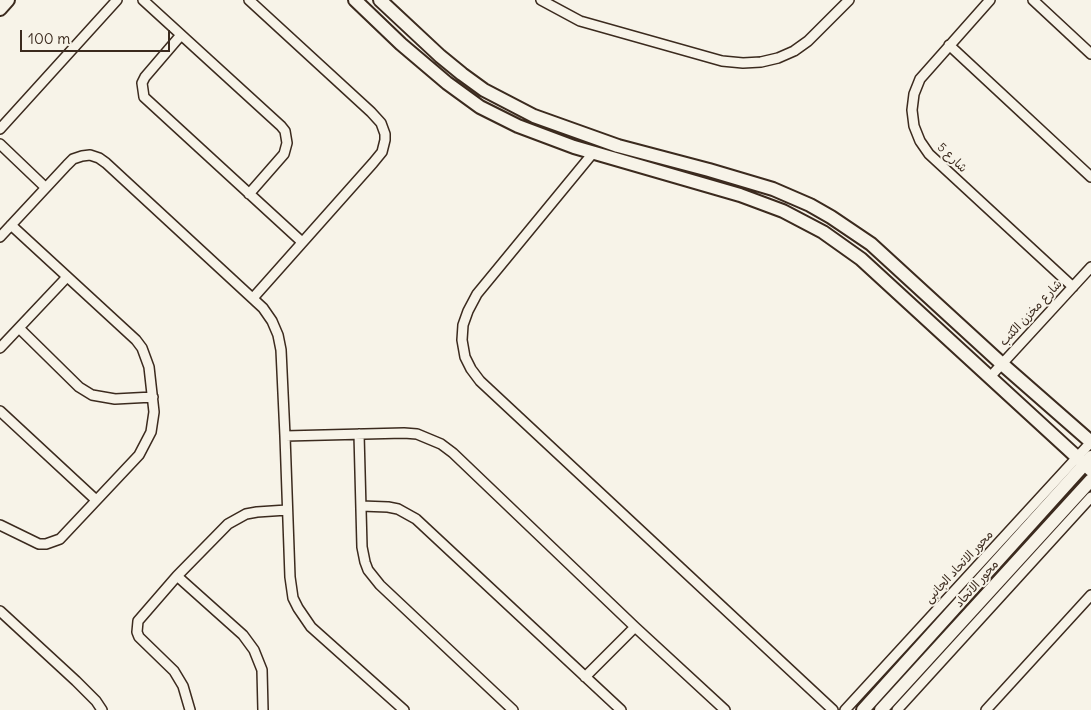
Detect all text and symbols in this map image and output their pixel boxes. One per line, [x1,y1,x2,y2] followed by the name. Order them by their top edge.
[22,20,172,52] scale bar
[28,29,70,48] text: 100 m
[934,140,970,176] street label: شارع 5
[997,277,1065,349] street label: شارع مخزن الكتب
[922,528,996,606] street label: محور الاتحاد الجانبى
[952,558,1002,610] street label: محور الاتحاد

